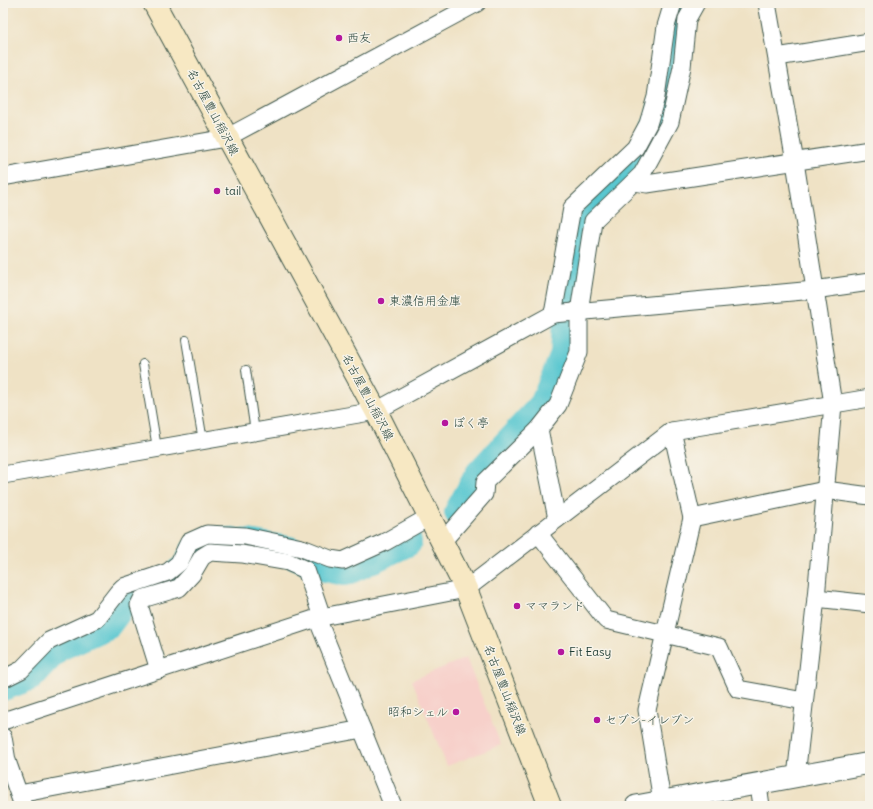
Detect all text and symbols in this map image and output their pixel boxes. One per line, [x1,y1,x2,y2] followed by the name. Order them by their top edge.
[347,30,371,45] place label: 西友
[334,33,344,43] marker: 西友
[184,66,243,158] street label: 名古屋豊山稲沢線
[225,183,241,198] place label: tail
[212,186,222,196] marker: tail
[389,293,461,308] place label: 東濃信用金庫
[376,296,386,306] marker: 東濃信用金庫
[339,351,398,443] street label: 名古屋豊山稲沢線
[453,415,489,430] place label: ぼく亭
[440,418,450,428] marker: ぼく亭
[525,598,585,613] place label: ママランド
[512,601,522,611] marker: ママランド
[481,642,530,737] street label: 名古屋豊山稲沢線
[569,644,611,659] place label: Fit Easy
[556,647,566,657] marker: Fit Easy
[388,704,448,719] place label: 昭和シェル
[451,707,461,717] marker: 昭和シェル
[605,712,694,727] place label: セブン-イレブン
[592,715,602,725] marker: セブン-イレブン

